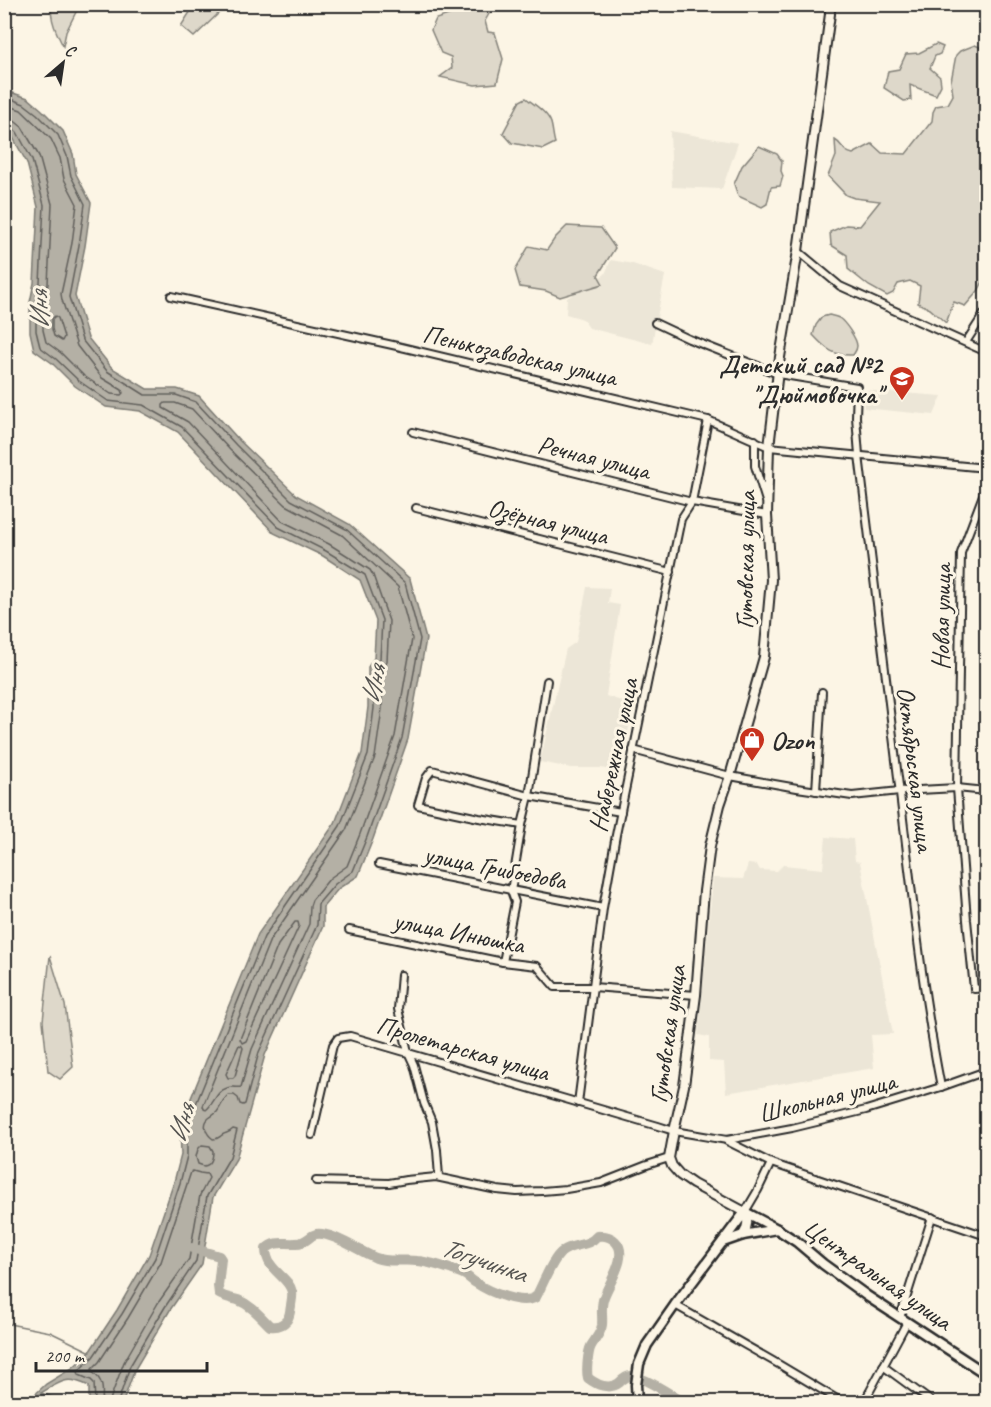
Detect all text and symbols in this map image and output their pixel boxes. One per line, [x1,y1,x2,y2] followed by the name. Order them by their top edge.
[33,33,93,93] north arrow
[62,40,80,62] text: С
[21,287,57,330] water label: Иня
[420,317,622,395] street label: Пенькозаводская улица
[719,348,888,411] place label: Детский сад №2 "Дюймовочка"
[887,364,917,402] school or university icon: Детский сад №2 "Дюймовочка"
[534,428,656,488] street label: Речная улица
[728,489,763,629] street label: Гутовская улица
[484,491,613,554] street label: Озёрная улица
[924,561,959,670] street label: Новая улица
[353,659,394,706] water label: Иня
[581,674,646,835] street label: Набережная улица
[889,685,942,856] street label: Октябрьская улица
[771,724,816,757] place label: Ozon
[737,725,767,763] shop icon: Ozon
[419,837,570,898] street label: улица Грибоедова
[389,903,529,962] street label: улица Инюшка
[642,962,694,1105] street label: Гутовская улица
[373,1008,554,1089] street label: Пролетарская улица
[755,1064,901,1130] street label: Школьная улица
[160,1097,203,1146] water label: Иня
[797,1211,960,1339] street label: Центральная улица
[437,1230,533,1291] water label: Тогучинка
[36,1335,207,1373] scale bar
[45,1345,86,1367] text: 200 m

